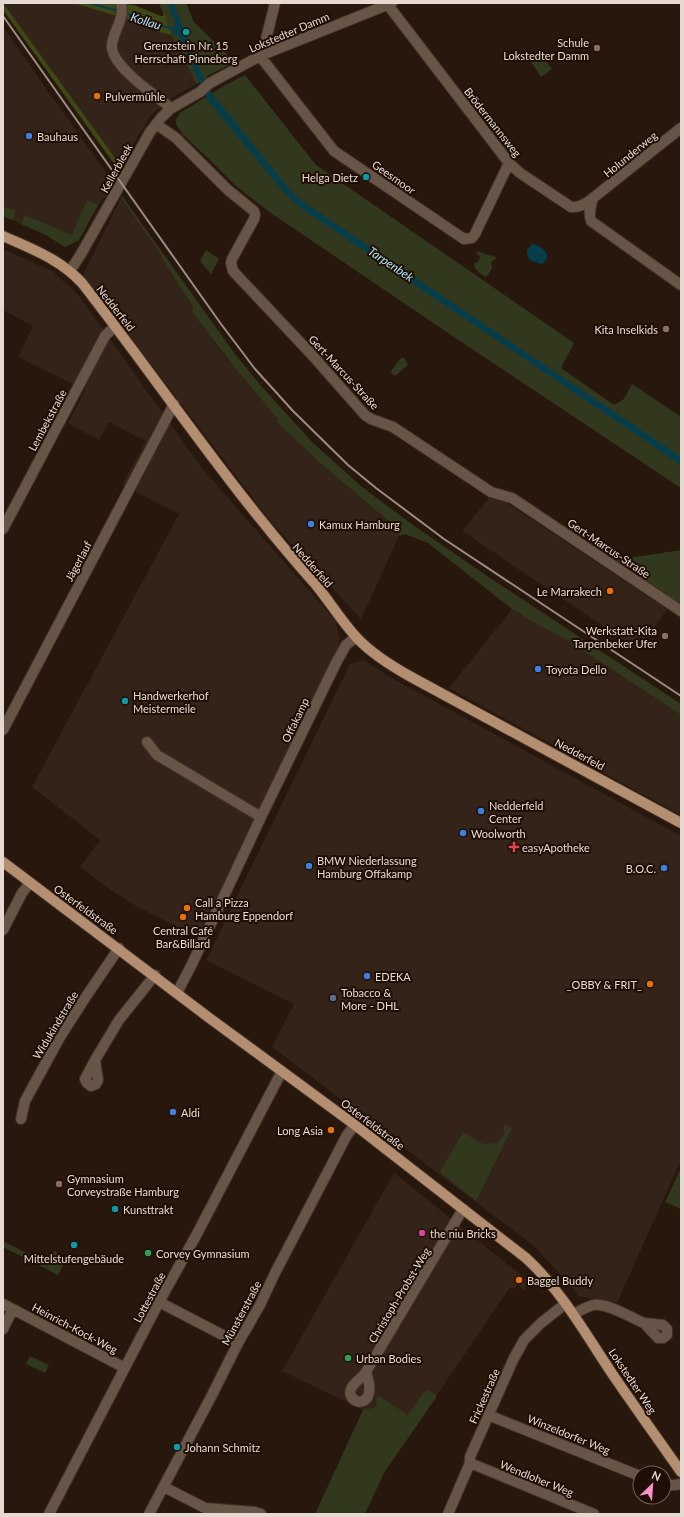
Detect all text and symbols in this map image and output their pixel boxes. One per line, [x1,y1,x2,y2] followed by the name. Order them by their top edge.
[129,9,163,33] water label: Kollau
[247,9,331,55] street label: Lokstedter Damm
[181,27,191,37] marker: Grenzstein Nr. 15 Herrschaft Pinneberg
[503,36,589,62] place label: Schule Lokstedter Damm
[135,39,238,65] place label: Grenzstein Nr. 15 Herrschaft Pinneberg
[592,43,602,53] marker: Schule Lokstedter Damm
[462,85,524,160] street label: Brödermannsweg
[105,90,166,103] place label: Pulvermühle
[92,91,102,101] marker: Pulvermühle
[600,128,660,180] street label: Holunderweg
[37,130,78,143] place label: Bauhaus
[24,131,34,141] marker: Bauhaus
[97,141,135,195] street label: Kellerbleek
[370,157,418,197] street label: Geesmoor
[302,171,358,184] place label: Helga Dietz
[361,172,371,182] marker: Helga Dietz
[365,243,417,285] water label: Tarpenbek
[94,283,138,333] street label: Nedderfeld
[594,323,658,336] place label: Kita Inselkids
[661,324,671,334] marker: Kita Inselkids
[306,332,382,412] street label: Gert-Marcus-Straße
[25,387,69,453] street label: Lembekstraße
[565,516,653,580] street label: Gert-Marcus-Straße
[319,518,400,531] place label: Kamux Hamburg
[306,519,316,529] marker: Kamux Hamburg
[62,539,94,583] street label: Jägerlauf
[290,540,336,590] street label: Nedderfeld
[537,585,602,598] place label: Le Marrakech
[605,586,615,596] marker: Le Marrakech
[573,624,657,650] place label: Werkstatt-Kita Tarpenbeker Ufer
[660,631,670,641] marker: Werkstatt-Kita Tarpenbeker Ufer
[546,663,607,676] place label: Toyota Dello
[533,664,543,674] marker: Toyota Dello
[133,689,209,715] place label: Handwerkerhof Meistermeile
[120,696,130,706] marker: Handwerkerhof Meistermeile
[279,696,311,744] street label: Offakamp
[553,735,607,773] street label: Nedderfeld
[489,799,543,825] place label: Nedderfeld Center
[476,806,486,816] marker: Nedderfeld Center
[471,827,526,840] place label: Woolworth
[458,828,468,838] marker: Woolworth
[522,841,590,854] place label: easyApotheke
[509,842,519,852] marker: easyApotheke
[317,854,417,880] place label: BMW Niederlassung Hamburg Offakamp
[304,861,314,871] marker: BMW Niederlassung Hamburg Offakamp
[626,862,656,875] place label: B.O.C.
[659,863,669,873] marker: B.O.C.
[52,881,121,937] street label: Osterfeldstraße
[195,896,293,922] place label: Call a Pizza Hamburg Eppendorf
[182,903,192,913] marker: Call a Pizza Hamburg Eppendorf
[178,912,188,922] marker: Central Café Bar&Billard
[153,924,213,950] place label: Central Café Bar&Billard
[375,970,411,983] place label: EDEKA
[362,971,372,981] marker: EDEKA
[567,978,642,991] place label: _OBBY & FRIT_
[645,979,655,989] marker: _OBBY & FRIT_
[341,986,399,1012] place label: Tobacco & More - DHL
[30,988,81,1061] street label: Widukindstraße
[328,993,338,1003] marker: Tobacco & More - DHL
[339,1096,407,1152] street label: Osterfeldstraße
[181,1106,200,1119] place label: Aldi
[168,1107,178,1117] marker: Aldi
[277,1124,323,1137] place label: Long Asia
[326,1125,336,1135] marker: Long Asia
[67,1172,179,1198] place label: Gymnasium Corveystraße Hamburg
[54,1179,64,1189] marker: Gymnasium Corveystraße Hamburg
[123,1203,174,1216] place label: Kunsttrakt
[110,1204,120,1214] marker: Kunsttrakt
[430,1227,496,1240] place label: the niu Bricks
[417,1228,427,1238] marker: the niu Bricks
[69,1240,79,1250] marker: Mittelstufengebäude
[365,1245,433,1345] street label: Christoph-Probst-Weg
[156,1247,250,1260] place label: Corvey Gymnasium
[143,1248,153,1258] marker: Corvey Gymnasium
[24,1252,124,1265] place label: Mittelstufengebäude
[130,1270,168,1324] street label: Lottestraße
[527,1274,593,1287] place label: Baggel Buddy
[514,1275,524,1285] marker: Baggel Buddy
[219,1278,264,1347] street label: Münsterstraße
[30,1300,120,1356] street label: Heinrich-Kock-Weg
[606,1346,660,1416] street label: Lokstedter Weg
[356,1352,421,1365] place label: Urban Bodies
[343,1353,353,1363] marker: Urban Bodies
[466,1366,502,1426] street label: Frickestraße
[526,1411,612,1457] street label: Winzeldorfer Weg
[185,1441,260,1454] place label: Johann Schmitz
[172,1442,182,1452] marker: Johann Schmitz
[498,1457,576,1499] street label: Wendloher Weg
[632,1465,672,1505] north arrow
[650,1468,663,1483] text: N

